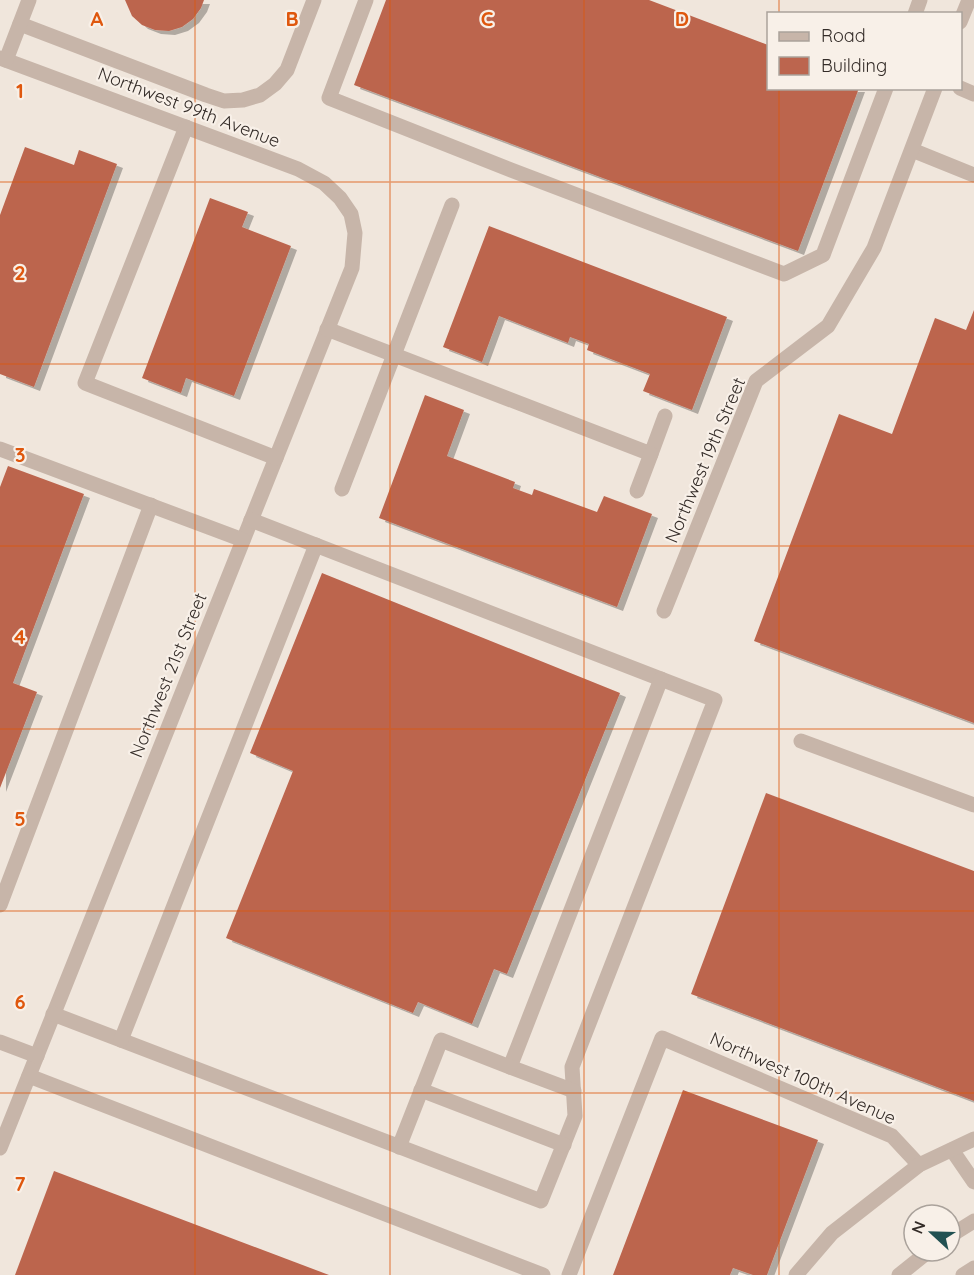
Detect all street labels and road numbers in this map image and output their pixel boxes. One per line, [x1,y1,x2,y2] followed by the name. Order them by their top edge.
[95,62,283,152] street label: Northwest 99th Avenue
[660,374,750,546] street label: Northwest 19th Street
[124,589,212,761] street label: Northwest 21st Street
[706,1027,900,1129] street label: Northwest 100th Avenue

